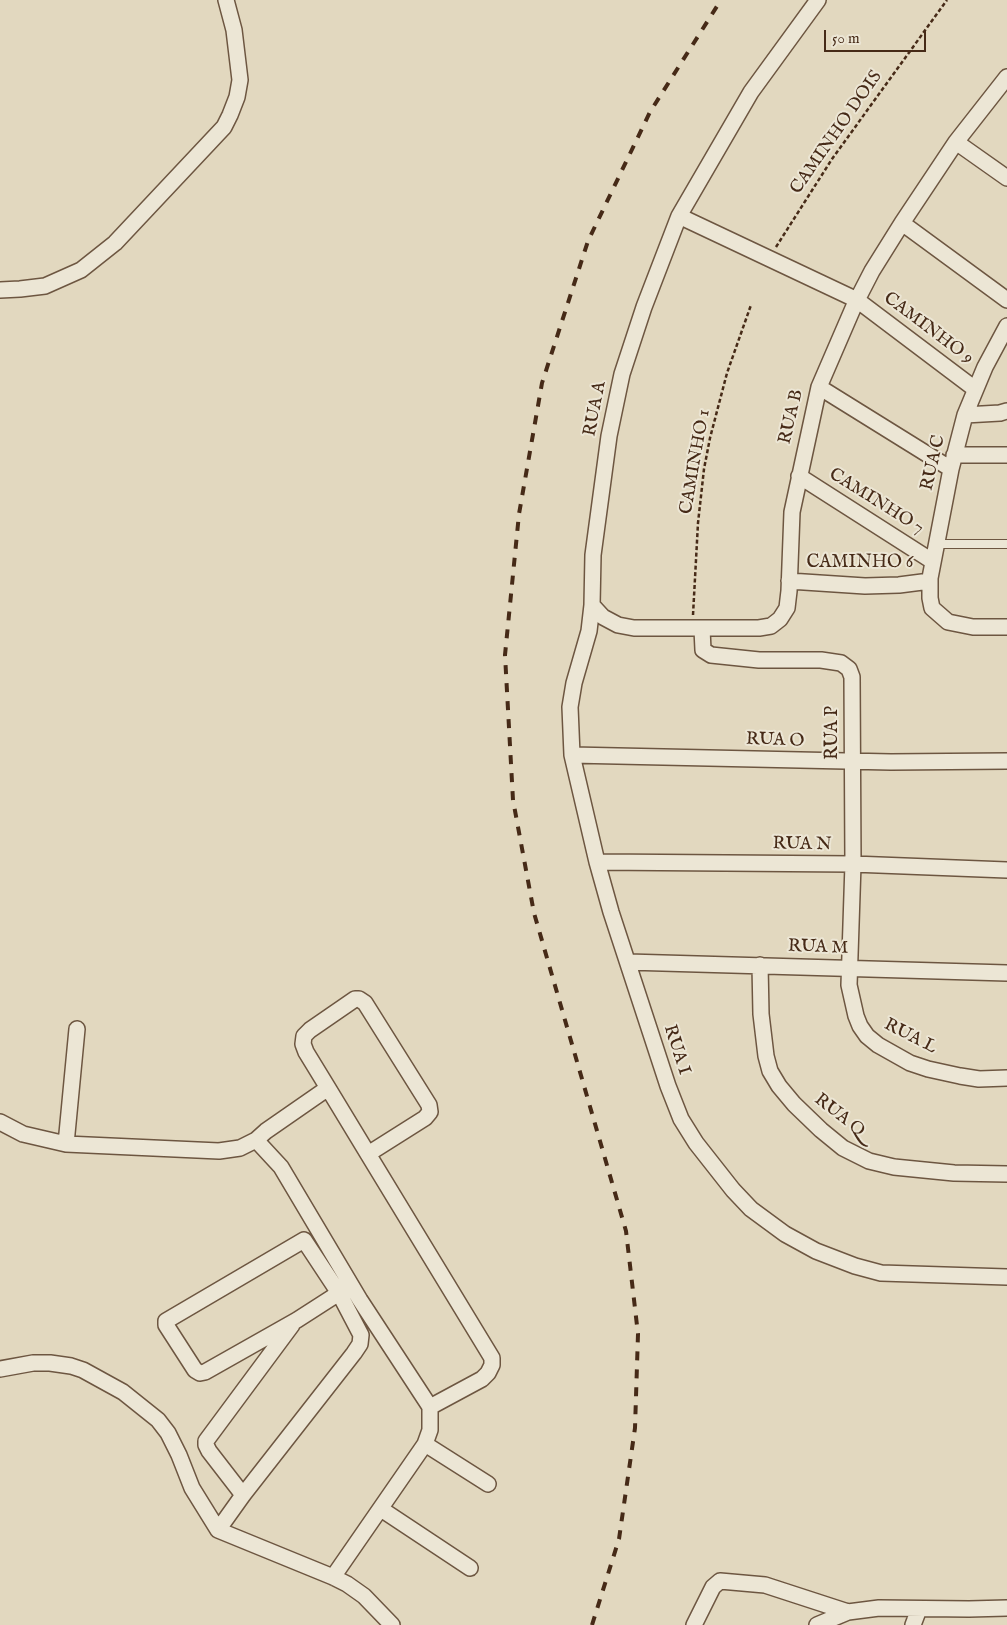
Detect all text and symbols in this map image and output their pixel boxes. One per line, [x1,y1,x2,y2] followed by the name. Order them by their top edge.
[827,20,930,52] scale bar
[832,29,860,48] text: 50 m
[786,67,888,199] street label: CAMINHO DOIS
[879,288,977,370] street label: CAMINHO 9
[580,380,612,438] street label: RUA A
[775,388,809,446] street label: RUA B
[676,408,716,516] street label: CAMINHO 1
[917,433,951,493] street label: RUA C
[825,464,927,540] street label: CAMINHO 7
[807,552,913,574] street label: CAMINHO 6
[822,706,844,760] street label: RUA P
[745,729,805,753] street label: RUA O
[772,834,832,856] street label: RUA N
[787,936,849,960] street label: RUA M
[880,1015,940,1059] street label: RUA L
[658,1022,694,1078] street label: RUA I
[809,1090,869,1142] street label: RUA Q

